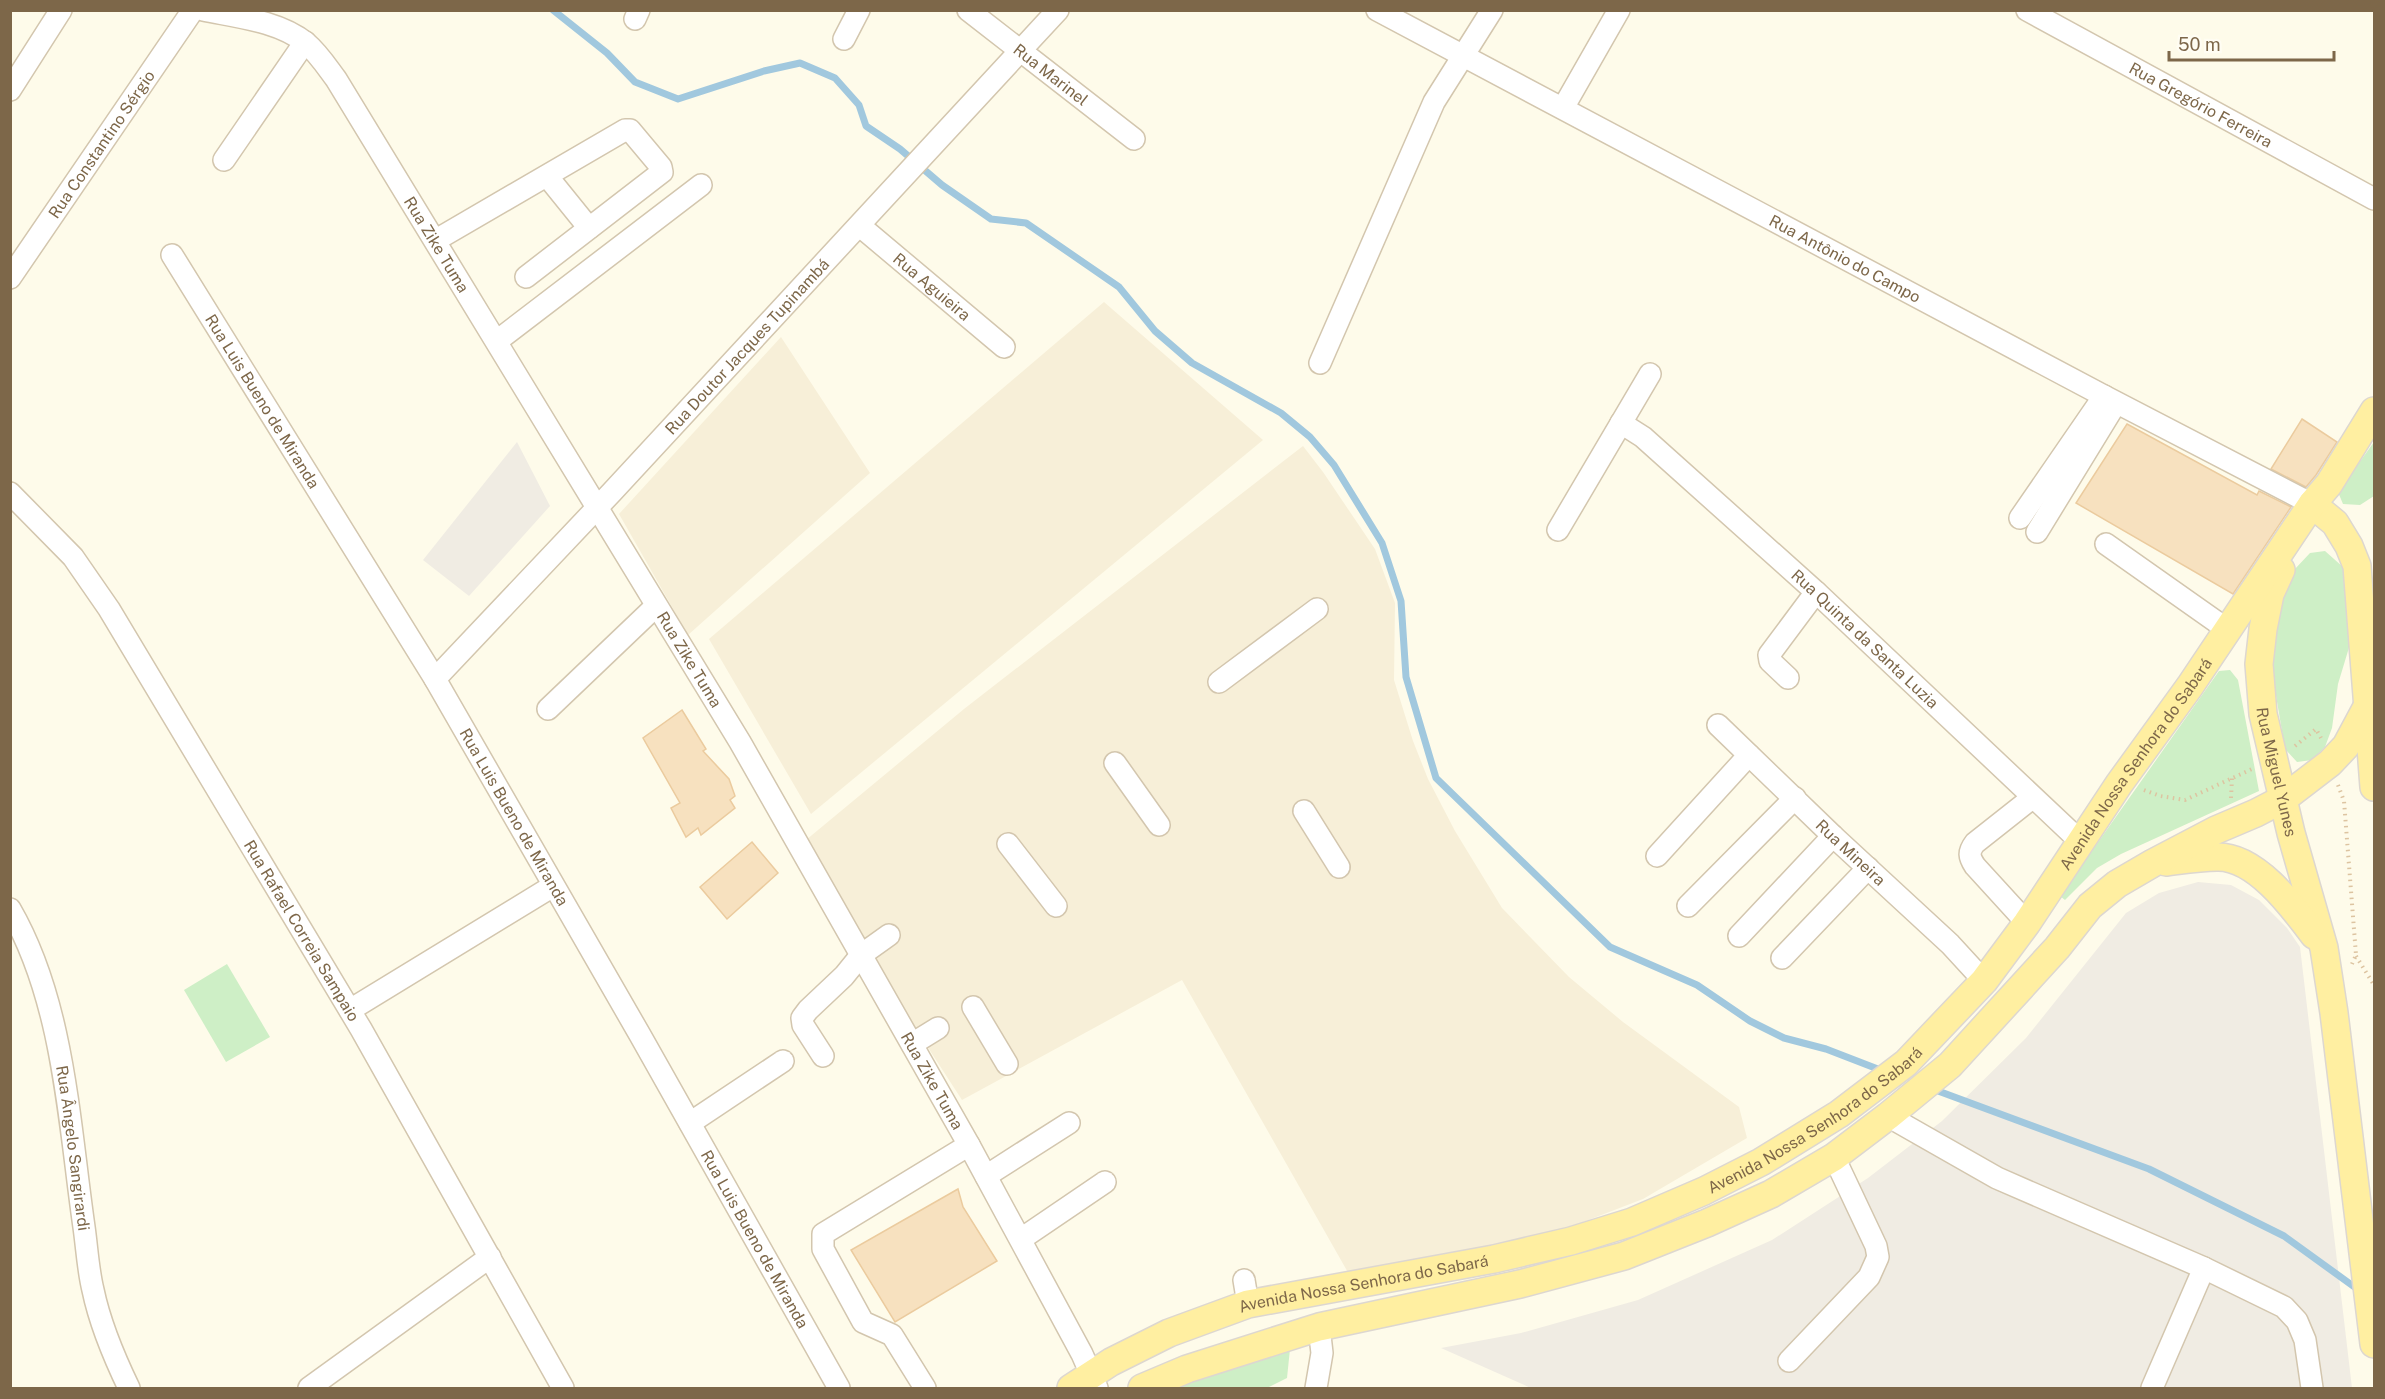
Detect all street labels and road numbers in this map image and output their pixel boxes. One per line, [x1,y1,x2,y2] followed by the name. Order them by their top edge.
[1010,40,1092,110] street label: Rua Marinel
[2126,58,2276,152] street label: Rua Gregório Ferreira
[45,67,159,222] street label: Rua Constantino Sérgio
[400,193,473,296] street label: Rua Zike Tuma
[1766,211,1924,307] street label: Rua Antônio do Campo
[889,249,974,325] street label: Rua Aguieira
[661,255,833,439] street label: Rua Doutor Jacques Tupinambá
[201,311,323,492] street label: Rua Luis Bueno de Miranda
[1787,566,1942,712] street label: Rua Quinta da Santa Luzia
[653,608,726,711] street label: Rua Zike Tuma
[2056,654,2216,874] street label: Avenida Nossa Senhora do Sabará
[2252,707,2301,839] street label: Rua Miguel Yunes
[455,725,572,909] street label: Rua Luis Bueno de Miranda
[1812,816,1889,890] street label: Rua Mineira
[240,837,363,1025] street label: Rua Rafael Correia Sampaio
[897,1029,967,1133] street label: Rua Zike Tuma
[1704,1043,1926,1198] street label: Avenida Nossa Senhora do Sabará
[52,1064,93,1232] street label: Rua Ângelo Sangirardi
[697,1147,812,1332] street label: Rua Luis Bueno de Miranda
[1236,1251,1490,1317] street label: Avenida Nossa Senhora do Sabará

